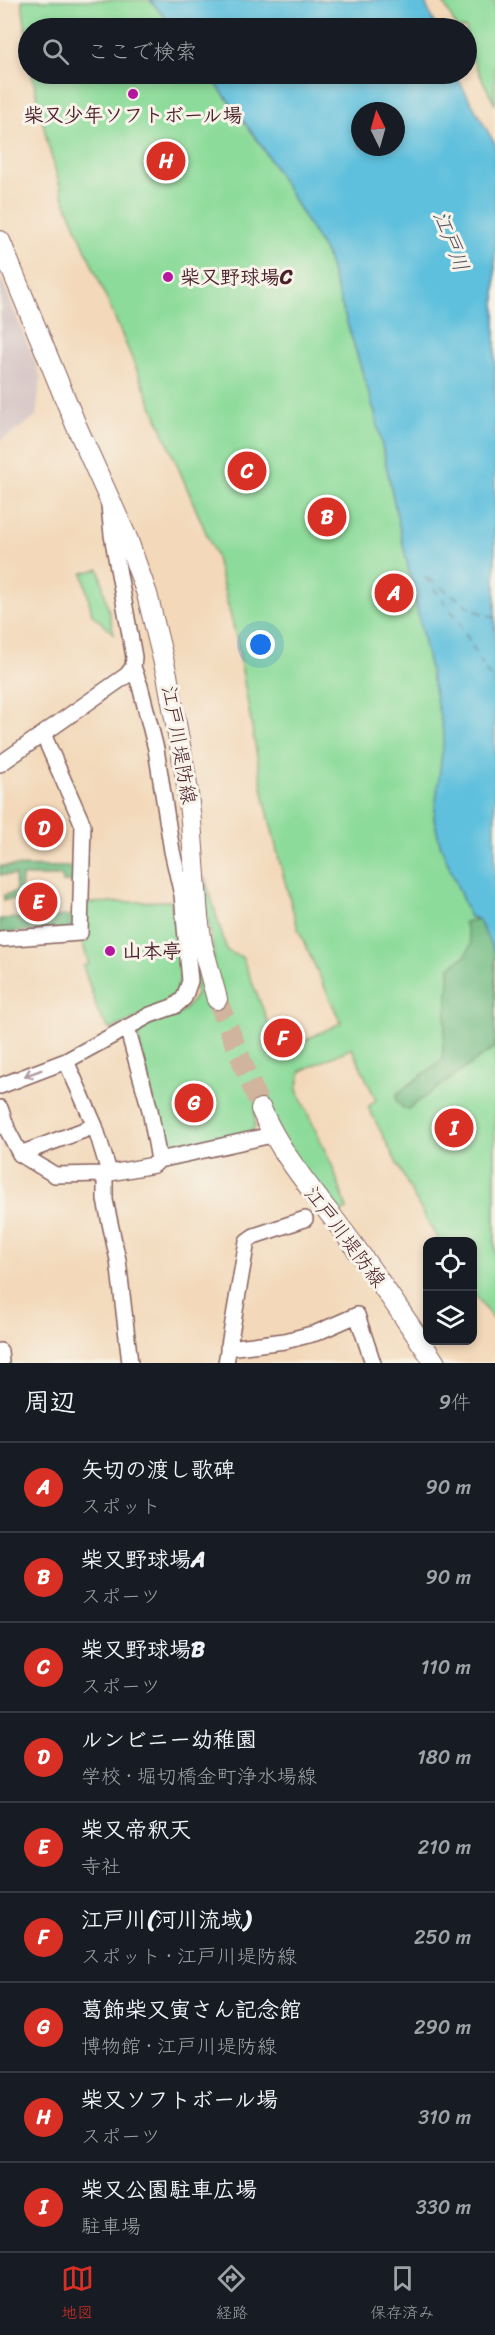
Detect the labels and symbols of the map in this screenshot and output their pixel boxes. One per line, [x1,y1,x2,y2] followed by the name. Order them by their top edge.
[126,87,140,101] marker: 柴又少年ソフトボール場
[23,98,243,133] place label: 柴又少年ソフトボール場
[351,102,405,156] north arrow
[146,138,186,184] pin: H
[422,205,480,277] water label: 江戸川
[180,260,293,295] place label: 柴又野球場C
[161,270,175,284] marker: 柴又野球場C
[228,448,266,494] pin: C
[308,494,346,540] pin: B
[374,570,414,616] pin: A
[246,630,275,659] your location
[151,683,207,807] street label: 江戸川堤防線
[24,806,63,850] pin: D
[18,880,57,924] pin: E
[122,934,182,969] place label: 山本亭
[103,944,117,958] marker: 山本亭
[264,1016,302,1060] pin: F
[24,1068,43,1079] one-way arrow
[174,1080,214,1126] pin: G
[434,1106,474,1150] pin: I
[295,1179,395,1295] street label: 江戸川堤防線

